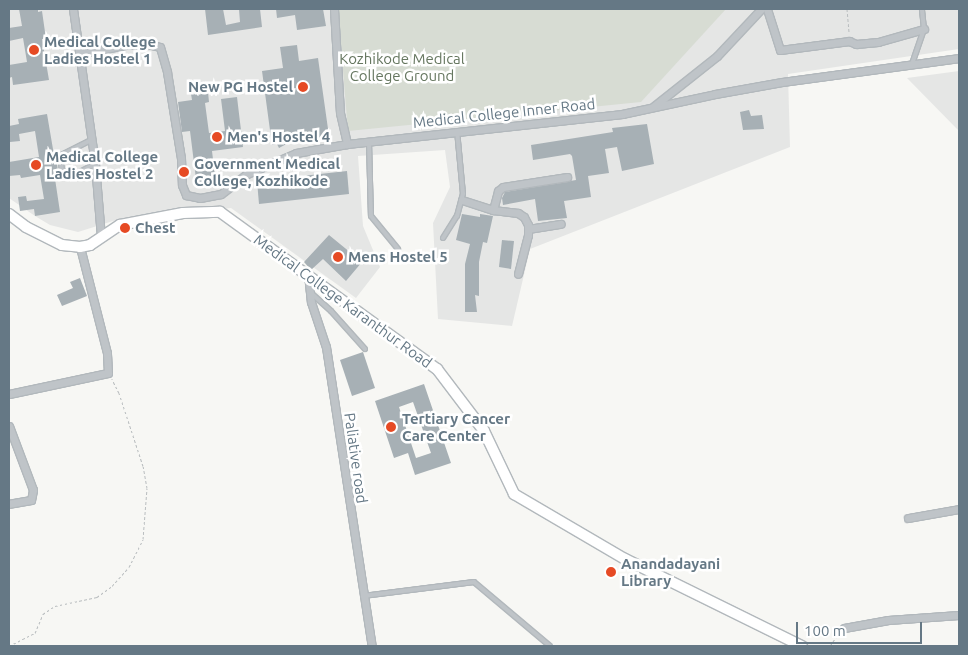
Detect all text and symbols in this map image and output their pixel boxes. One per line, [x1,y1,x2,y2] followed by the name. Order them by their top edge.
[44,32,156,67] place label: Medical College Ladies Hostel 1
[28,44,40,56] marker: Medical College Ladies Hostel 1
[339,49,465,84] park label: Kozhikode Medical College Ground
[188,78,293,96] place label: New PG Hostel
[297,81,309,93] marker: New PG Hostel
[412,94,596,132] street label: Medical College Inner Road
[227,128,330,146] place label: Men's Hostel 4
[211,131,223,143] marker: Men's Hostel 4
[46,147,158,182] place label: Medical College Ladies Hostel 2
[194,154,340,189] place label: Government Medical College, Kozhikode
[30,159,42,171] marker: Medical College Ladies Hostel 2
[178,166,190,178] marker: Government Medical College, Kozhikode
[135,219,176,237] place label: Chest
[119,222,131,234] marker: Chest
[250,230,436,372] street label: Medical College Karanthur Road
[348,248,448,266] place label: Mens Hostel 5
[332,251,344,263] marker: Mens Hostel 5
[402,409,510,444] place label: Tertiary Cancer Care Center
[341,412,371,504] street label: Paliative road
[384,420,398,434] marker: Tertiary Cancer Care Center
[621,554,720,589] place label: Anandadayani Library
[605,566,617,578] marker: Anandadayani Library
[798,612,924,644] scale bar
[804,622,846,639] text: 100 m

